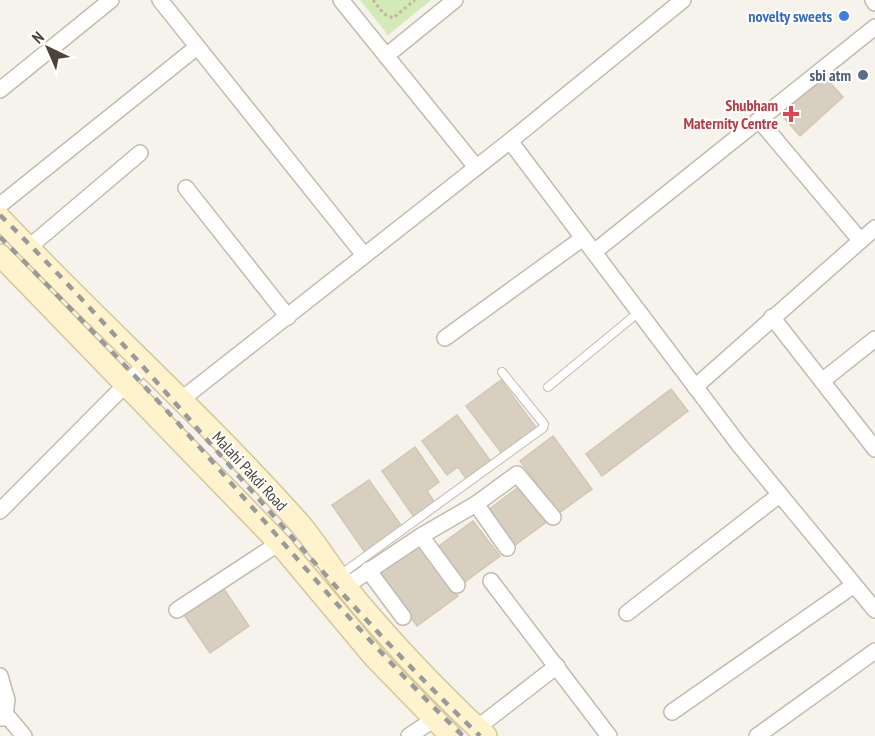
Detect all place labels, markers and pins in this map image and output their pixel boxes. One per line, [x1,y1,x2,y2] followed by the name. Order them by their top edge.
[748,6,832,26] place label: novelty sweets
[837,9,851,23] marker: novelty sweets
[810,65,851,85] place label: sbi atm
[856,68,870,82] marker: sbi atm
[683,95,778,133] place label: Shubham Maternity Centre
[782,105,800,123] marker: Shubham Maternity Centre

